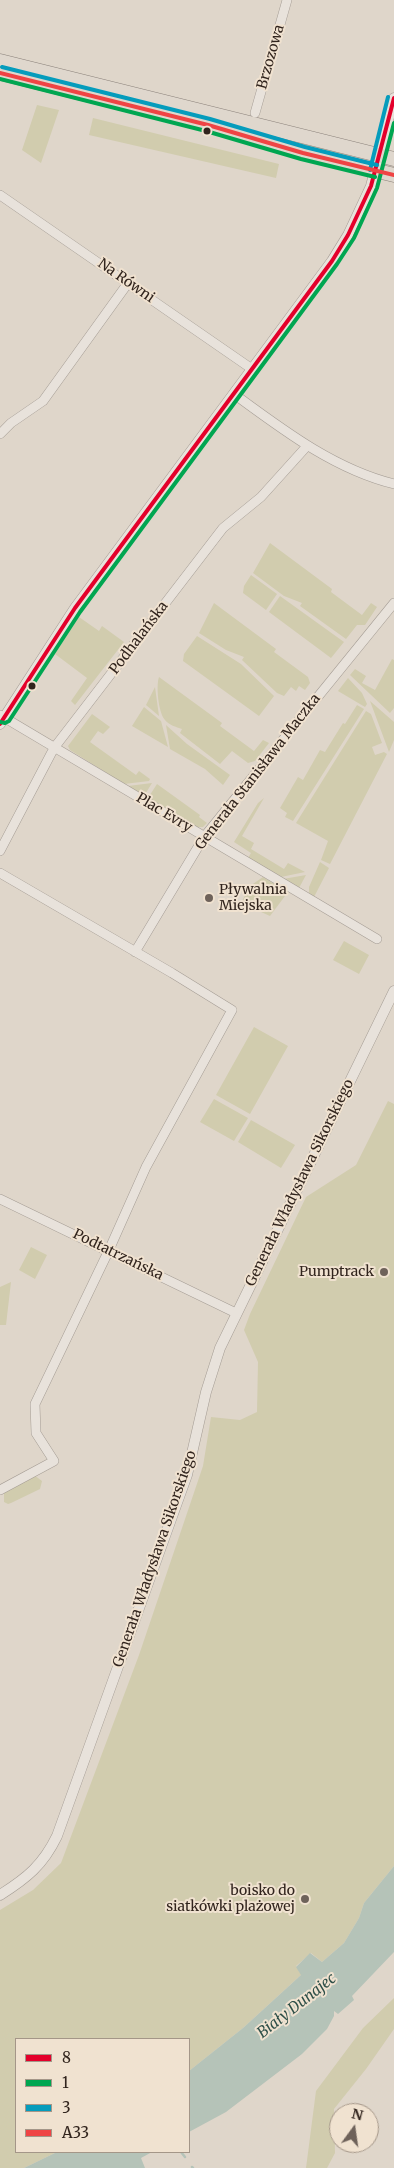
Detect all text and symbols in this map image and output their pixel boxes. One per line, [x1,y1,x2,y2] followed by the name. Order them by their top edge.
[254,23,288,91] street label: Brzozowa
[202,126,212,136] unlabelled marker
[95,255,157,307] street label: Na Równi
[106,598,172,678] street label: Podhalańska
[27,681,37,691] unlabelled marker
[192,691,324,853] street label: Generała Stanisława Maczka
[133,790,195,836] street label: Plac Evry
[219,882,287,914] place label: Pływalnia Miejska
[203,892,215,904] marker: Pływalnia Miejska
[242,1077,358,1289] street label: Generała Władysława Sikorskiego
[70,1226,166,1284] street label: Podtatrzańska
[299,1264,374,1280] place label: Pumptrack
[378,1266,390,1278] marker: Pumptrack
[110,1448,200,1670] street label: Generała Władysława Sikorskiego
[166,1883,295,1915] place label: boisko do siatkówki plażowej
[299,1893,311,1905] marker: boisko do siatkówki plażowej
[254,1970,340,2042] water label: Biały Dunajec
[15,2038,190,2153] legend
[62,2048,71,2067] text: 8
[62,2073,69,2092] text: 1
[62,2098,71,2117] text: 3
[329,2103,379,2153] north arrow
[350,2104,365,2124] text: N
[62,2123,89,2142] text: A33

